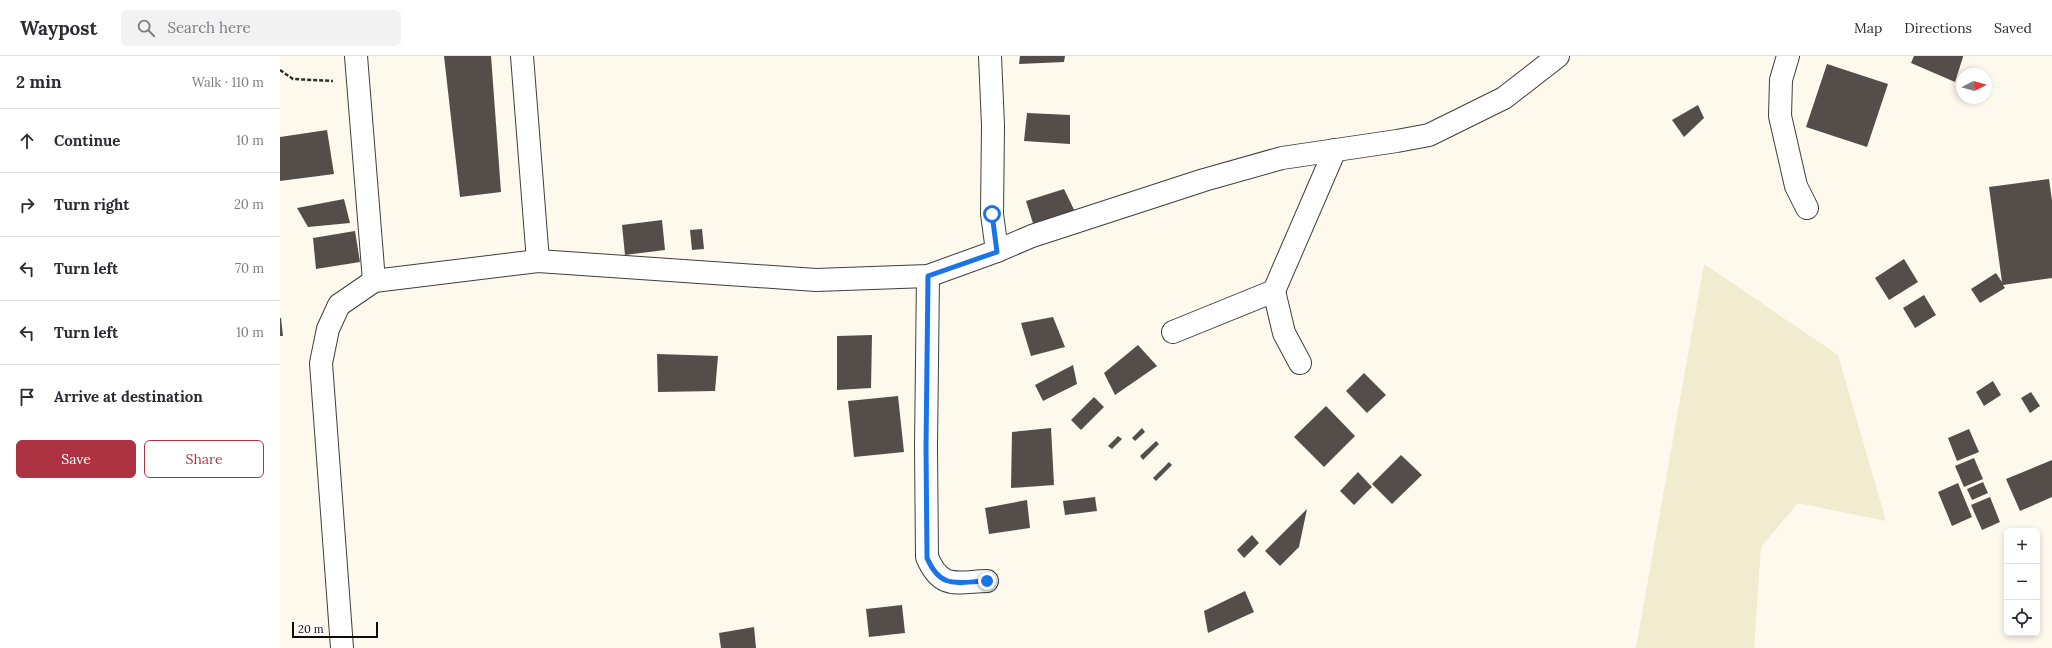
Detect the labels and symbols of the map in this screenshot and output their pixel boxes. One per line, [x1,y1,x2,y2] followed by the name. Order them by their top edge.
[1956,68,1992,104] north arrow
[983,205,1001,223] route start
[978,572,996,590] route end
[292,620,378,639] scale bar

